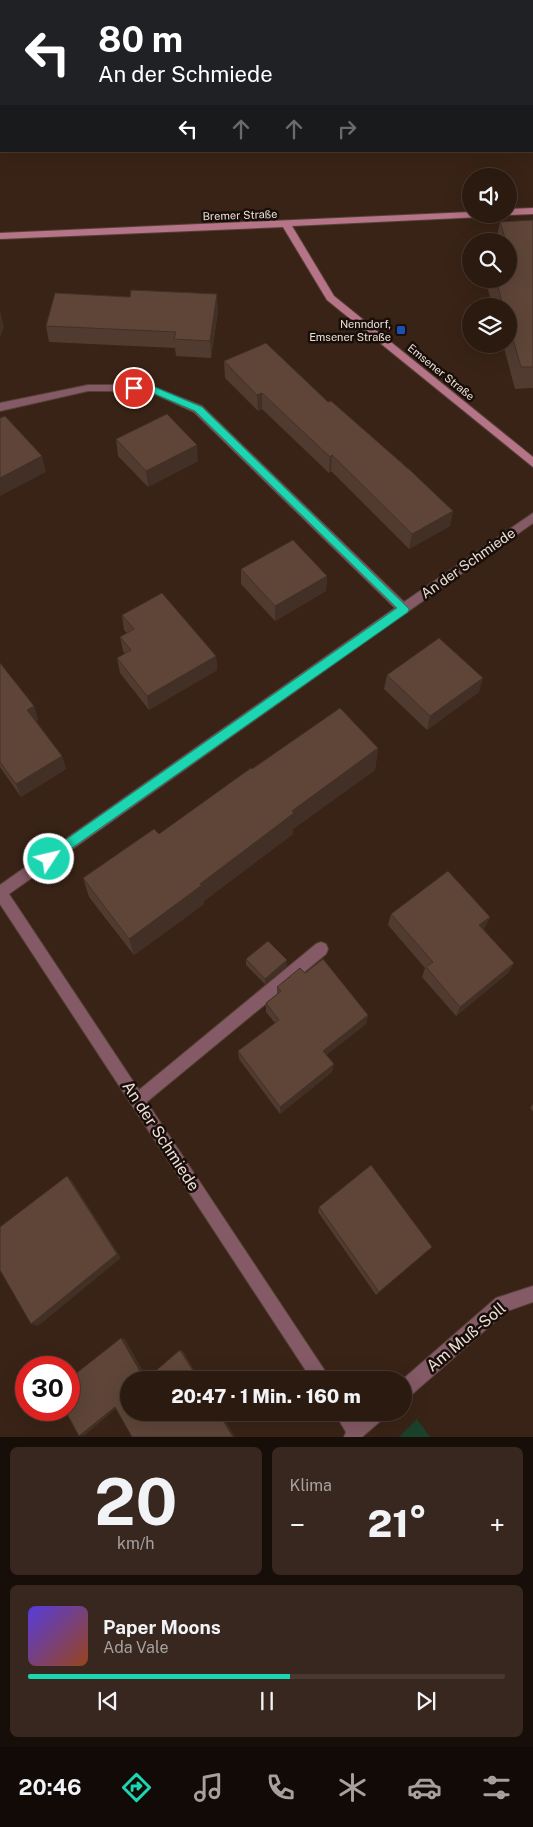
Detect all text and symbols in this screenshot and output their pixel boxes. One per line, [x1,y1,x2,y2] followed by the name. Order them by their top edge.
[98,19,183,60] text: 80 m
[15,20,80,85] icon: left
[98,61,273,87] text: An der Schmiede
[174,115,202,143] icon: left
[227,115,255,143] icon: ahead
[280,115,308,143] icon: ahead
[333,115,361,143] icon: right
[462,168,517,353] map controls
[462,168,517,223] button: sound
[202,208,278,222] street label: Bremer Straße
[462,233,517,288] button: search
[462,298,517,353] button: layers
[309,318,391,343] place label: Nenndorf, Emsener Straße
[395,324,407,336] marker: Nenndorf, Emsener Straße
[405,342,477,402] street label: Emsener Straße
[113,367,155,409] pin
[120,374,148,402] icon: arrive
[418,525,518,601] street label: An der Schmiede
[22,832,74,884] position arrow
[118,1078,204,1194] street label: An der Schmiede
[423,1298,510,1376] street label: Am Muß-Soll
[15,1356,80,1421] speed limit sign: 30
[171,1385,361,1407] text: 20:47 · 1 Min. · 160 m
[94,1463,177,1540] text: 20
[290,1476,332,1495] text: Klima
[367,1501,427,1546] text: 21°
[290,1508,305,1541] text: −
[489,1508,505,1541] text: +
[117,1534,155,1553] text: km/h
[103,1616,221,1638] text: Paper Moons
[103,1638,168,1657] text: Ada Vale
[94,1687,122,1715] icon: previous
[253,1687,281,1715] icon: pause
[412,1687,440,1715] icon: next
[119,1770,154,1805] icon: directions
[191,1770,226,1805] icon: music
[263,1770,298,1805] icon: phone
[335,1770,370,1805] icon: climate
[407,1770,442,1805] icon: car
[479,1770,514,1805] icon: filters
[19,1774,82,1800] text: 20:46

